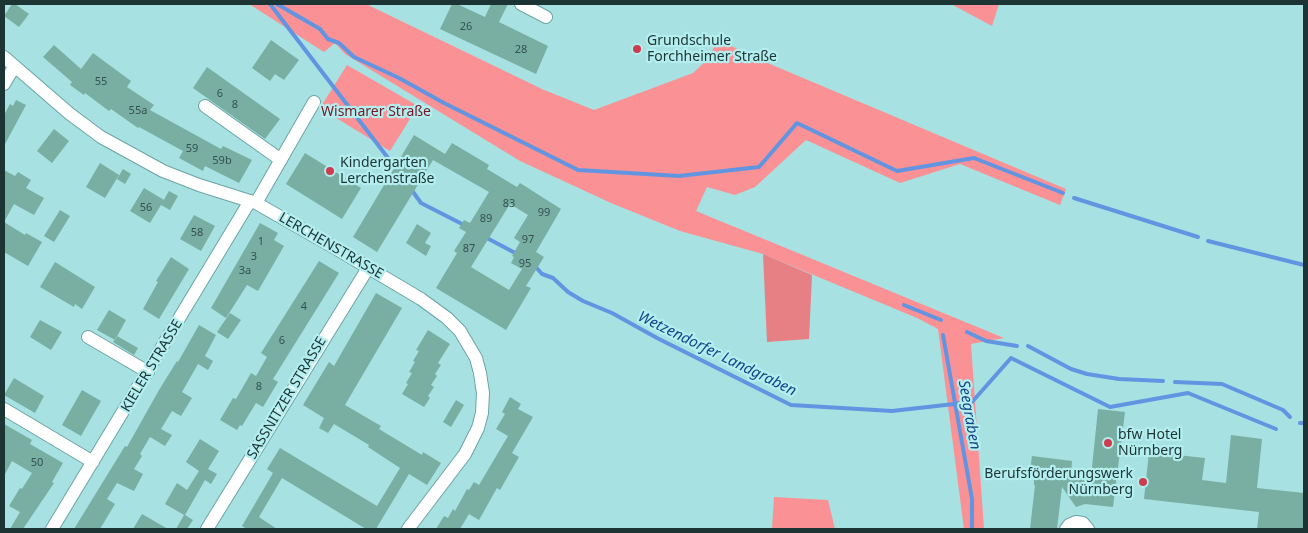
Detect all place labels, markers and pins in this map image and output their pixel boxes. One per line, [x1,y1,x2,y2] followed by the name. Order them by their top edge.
[647,33,777,65] place label: Grundschule Forchheimer Straße
[631,43,643,55] marker: Grundschule Forchheimer Straße
[340,155,434,188] place label: Kindergarten Lerchenstraße
[324,165,336,177] marker: Kindergarten Lerchenstraße
[1118,427,1182,460] place label: bfw Hotel Nürnberg
[1102,437,1114,449] marker: bfw Hotel Nürnberg
[984,466,1133,498] place label: Berufsförderungswerk Nürnberg
[1137,476,1149,488] marker: Berufsförderungswerk Nürnberg

